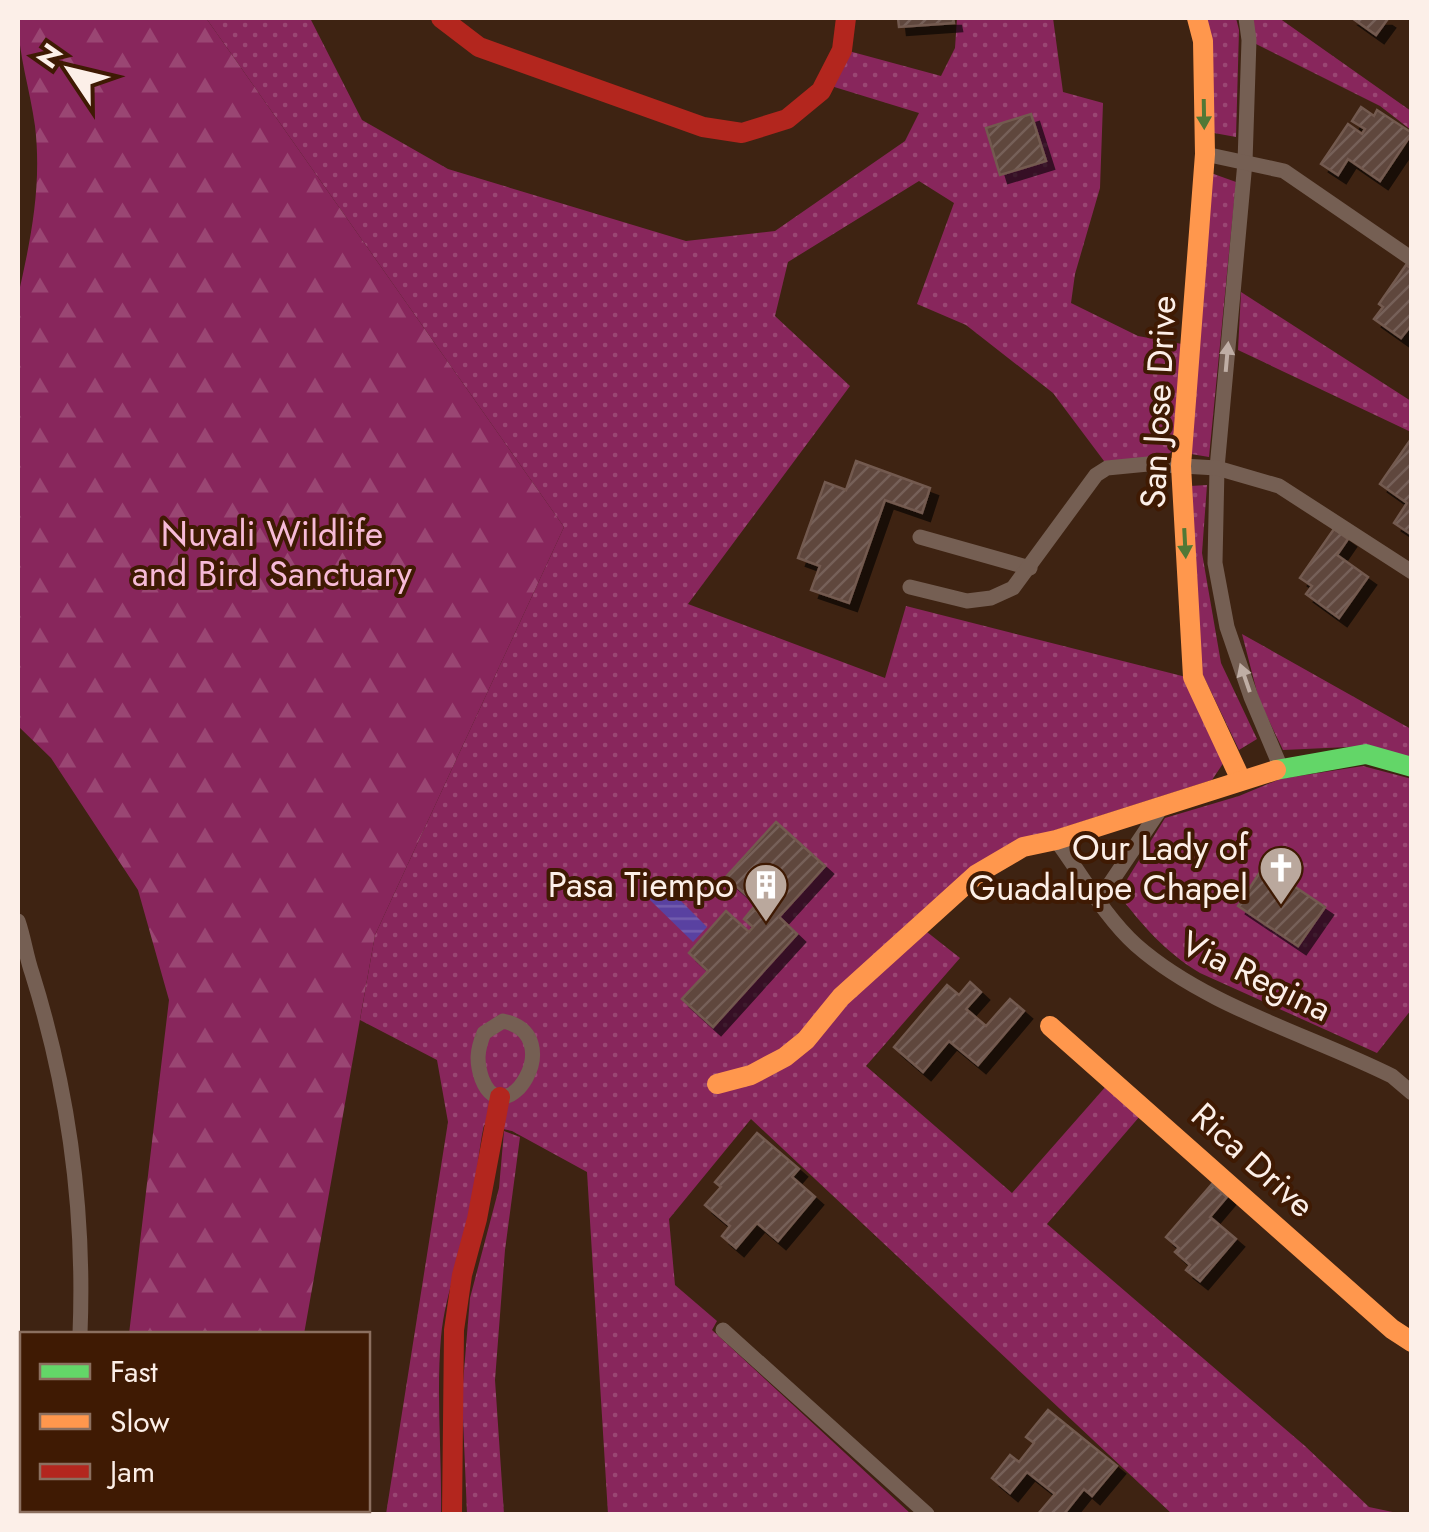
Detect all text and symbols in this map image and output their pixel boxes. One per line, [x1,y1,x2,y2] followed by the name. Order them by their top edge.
[20,20,120,120] north arrow
[27,35,73,77] text: N
[1197,99,1213,131] one-way arrow
[1127,294,1189,510] street label: San Jose Drive
[1220,341,1236,373] one-way arrow
[132,509,413,599] park label: Nuvali Wildlife and Bird Sanctuary
[1177,528,1193,560] one-way arrow
[1236,662,1251,692] one-way arrow
[969,823,1249,913] place label: Our Lady of Guadalupe Chapel
[1258,845,1304,906] church icon: Our Lady of Guadalupe Chapel
[548,860,734,910] place label: Pasa Tiempo
[743,862,789,923] building icon: Pasa Tiempo
[1172,918,1340,1034] street label: Via Regina
[1180,1091,1326,1229] street label: Rica Drive
[20,1332,370,1512] legend
[110,1350,159,1393] text: Fast
[110,1400,170,1443] text: Slow
[106,1450,155,1493] text: Jam

